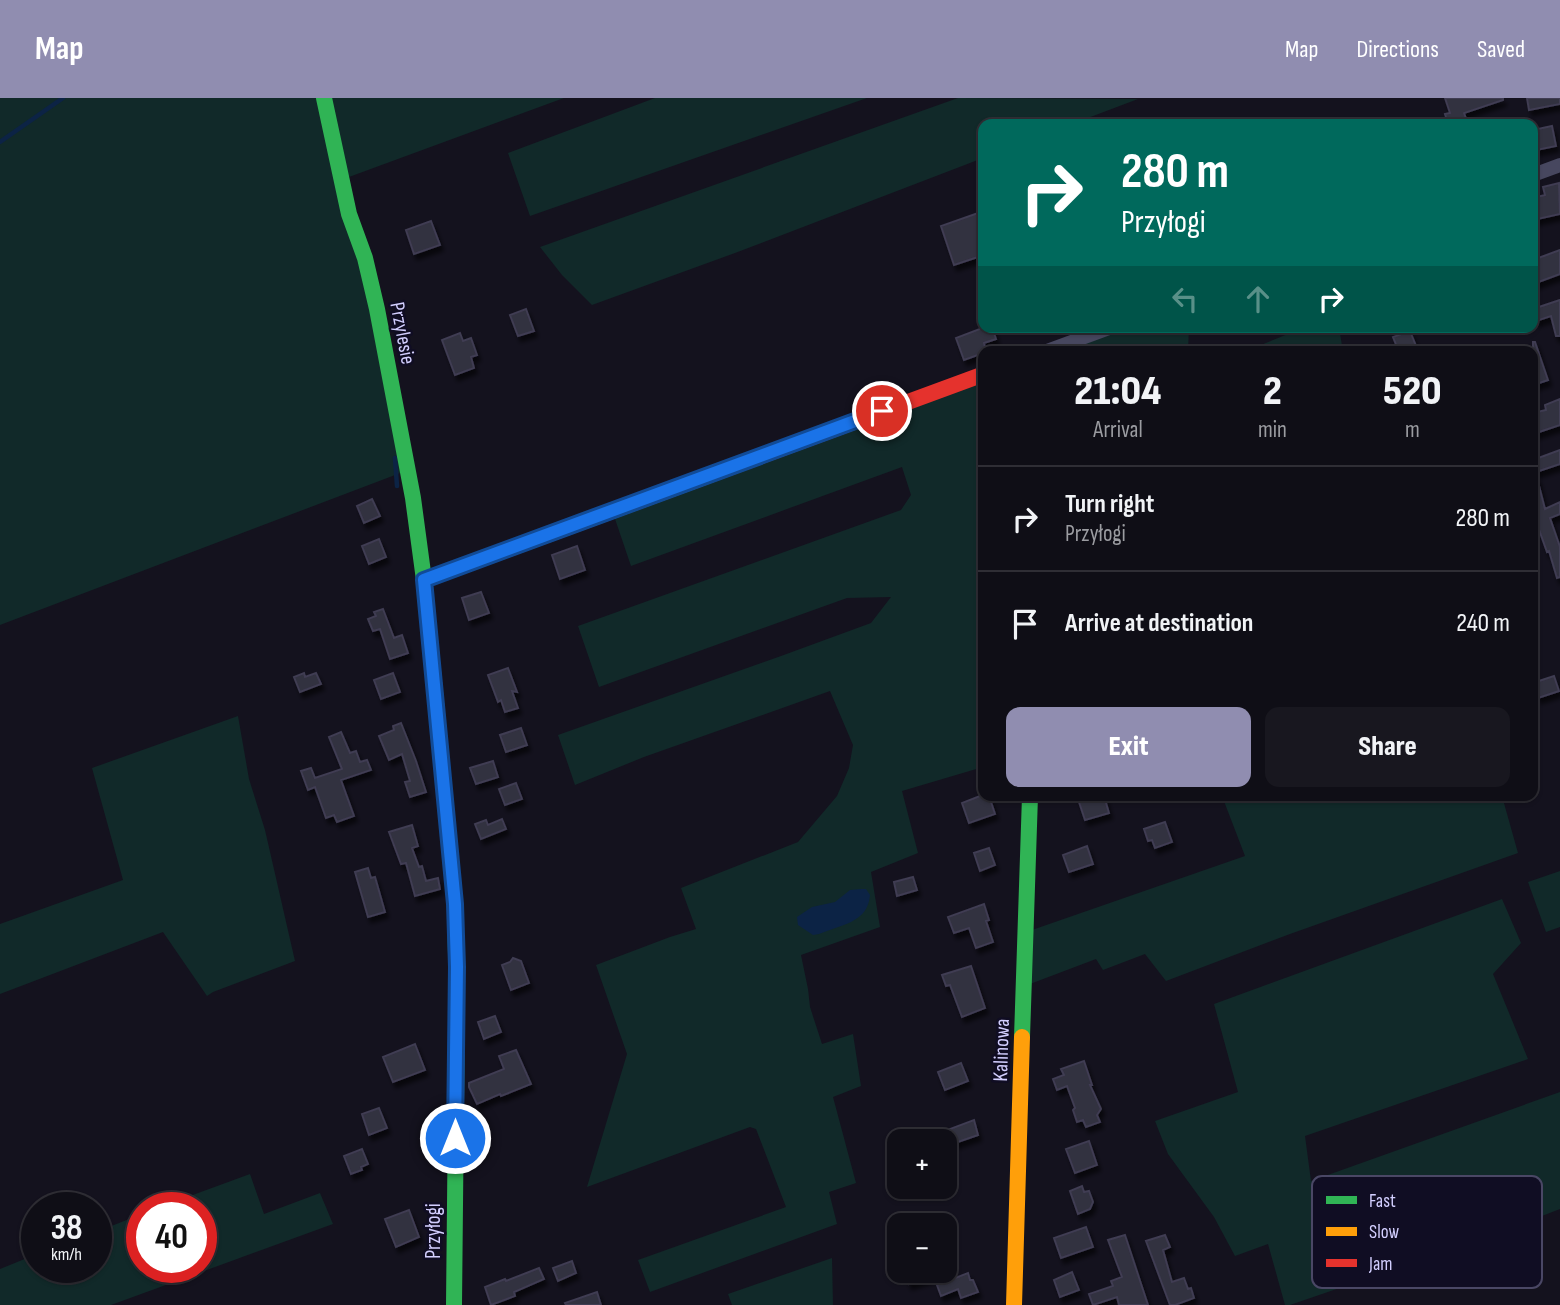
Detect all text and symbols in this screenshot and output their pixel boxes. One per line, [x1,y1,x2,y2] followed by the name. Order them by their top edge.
[35,29,84,69] text: Map
[1285,35,1318,64] text: Map
[1356,35,1439,64] text: Directions
[1477,35,1525,64] text: Saved
[1121,143,1229,202] text: 280 m
[1006,147,1097,238] icon: right
[1121,203,1206,242] text: Przyłogi
[1166,280,1204,318] icon: left
[1239,280,1277,318] icon: ahead
[1312,280,1350,318] icon: right
[384,300,421,366] street label: Przylesie
[1074,366,1162,417] text: 21:04
[1263,366,1282,417] text: 2
[1383,366,1442,417] text: 520
[852,381,912,441] pin
[863,392,901,430] icon: arrive
[1093,416,1143,444] text: Arrival
[1258,416,1287,444] text: min
[1405,416,1420,444] text: m
[1065,489,1154,520] text: Turn right
[1006,500,1044,538] icon: right
[1455,503,1510,534] text: 280 m
[1065,520,1126,548] text: Przyłogi
[1006,605,1044,643] icon: arrive
[1065,608,1253,639] text: Arrive at destination
[1456,608,1510,639] text: 240 m
[1006,707,1251,787] button: Exit
[1265,707,1510,787] button: Share
[988,1018,1015,1082] street label: Kalinowa
[418,1101,492,1175] position arrow
[887,1129,957,1283] map controls
[887,1129,957,1199] button: +
[1312,1176,1542,1288] legend
[1369,1190,1396,1213] text: Fast
[126,1192,217,1283] speed limit sign: 40
[421,1203,446,1259] street label: Przyłogi
[50,1207,83,1250] text: 38
[887,1213,957,1283] button: −
[1369,1221,1399,1244] text: Slow
[51,1244,82,1265] text: km/h
[1368,1253,1392,1276] text: Jam

